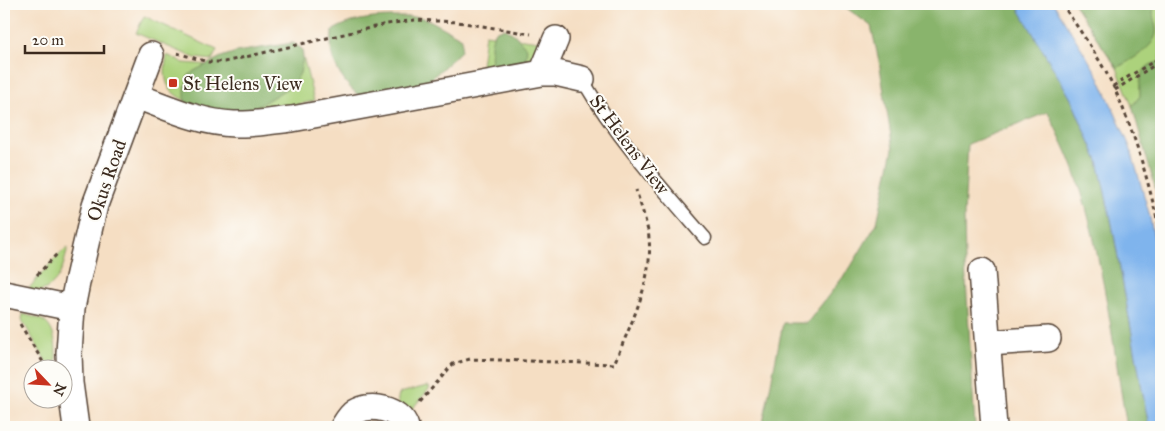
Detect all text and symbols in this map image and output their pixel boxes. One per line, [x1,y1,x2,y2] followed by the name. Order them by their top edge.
[25,22,104,54] scale bar
[32,31,64,49] text: 20 m
[183,72,302,95] place label: St Helens View
[167,77,179,89] marker: St Helens View
[585,90,675,199] street label: St Helens View
[82,136,131,224] street label: Okus Road
[22,358,72,408] north arrow
[49,380,70,398] text: N

